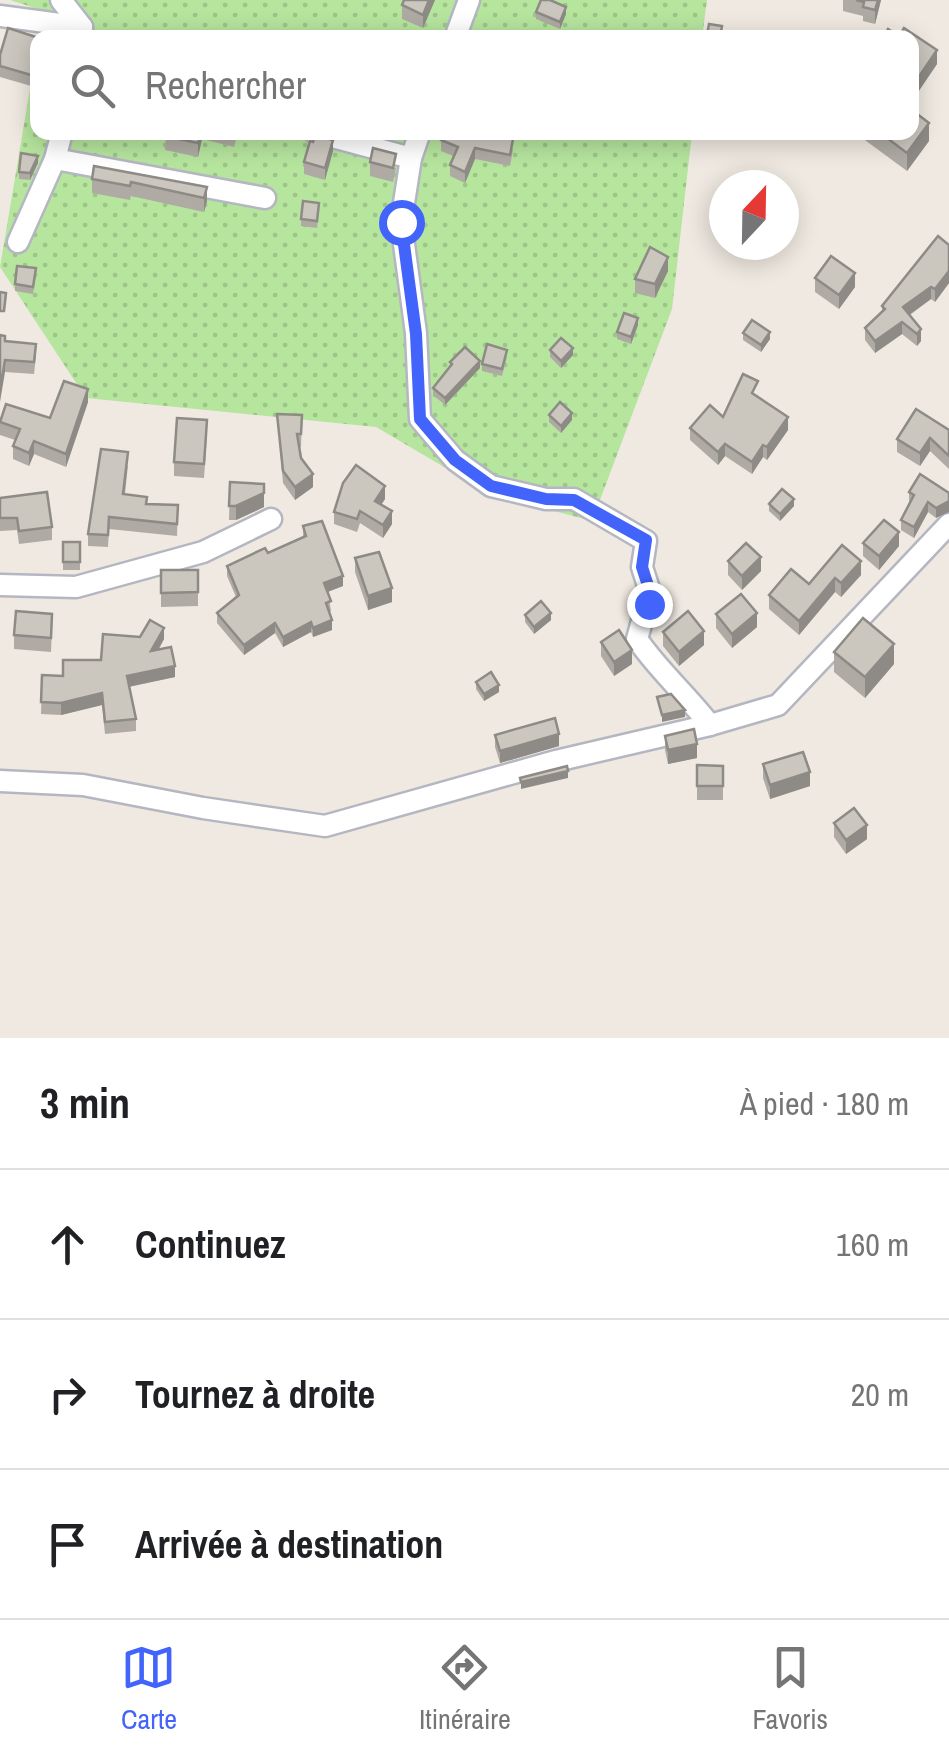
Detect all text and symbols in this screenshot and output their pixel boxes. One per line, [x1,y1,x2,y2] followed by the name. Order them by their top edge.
[30,30,919,140] search box
[65,58,120,113] icon: search
[145,60,306,111] text: Rechercher
[709,170,799,260] north arrow
[379,200,425,246] route start
[627,582,673,628] route end
[40,1075,130,1131] text: 3 min
[740,1082,909,1125] text: À pied · 180 m
[40,1217,95,1272] icon: ahead
[135,1219,286,1270] text: Continuez
[836,1223,909,1266] text: 160 m
[40,1367,95,1422] icon: right
[135,1369,375,1420] text: Tournez à droite
[851,1373,909,1416] text: 20 m
[40,1517,95,1572] icon: arrive
[135,1519,443,1570] text: Arrivée à destination
[121,1640,177,1738] tab: Carte
[419,1640,511,1738] tab: Itinéraire
[753,1640,828,1738] tab: Favoris

